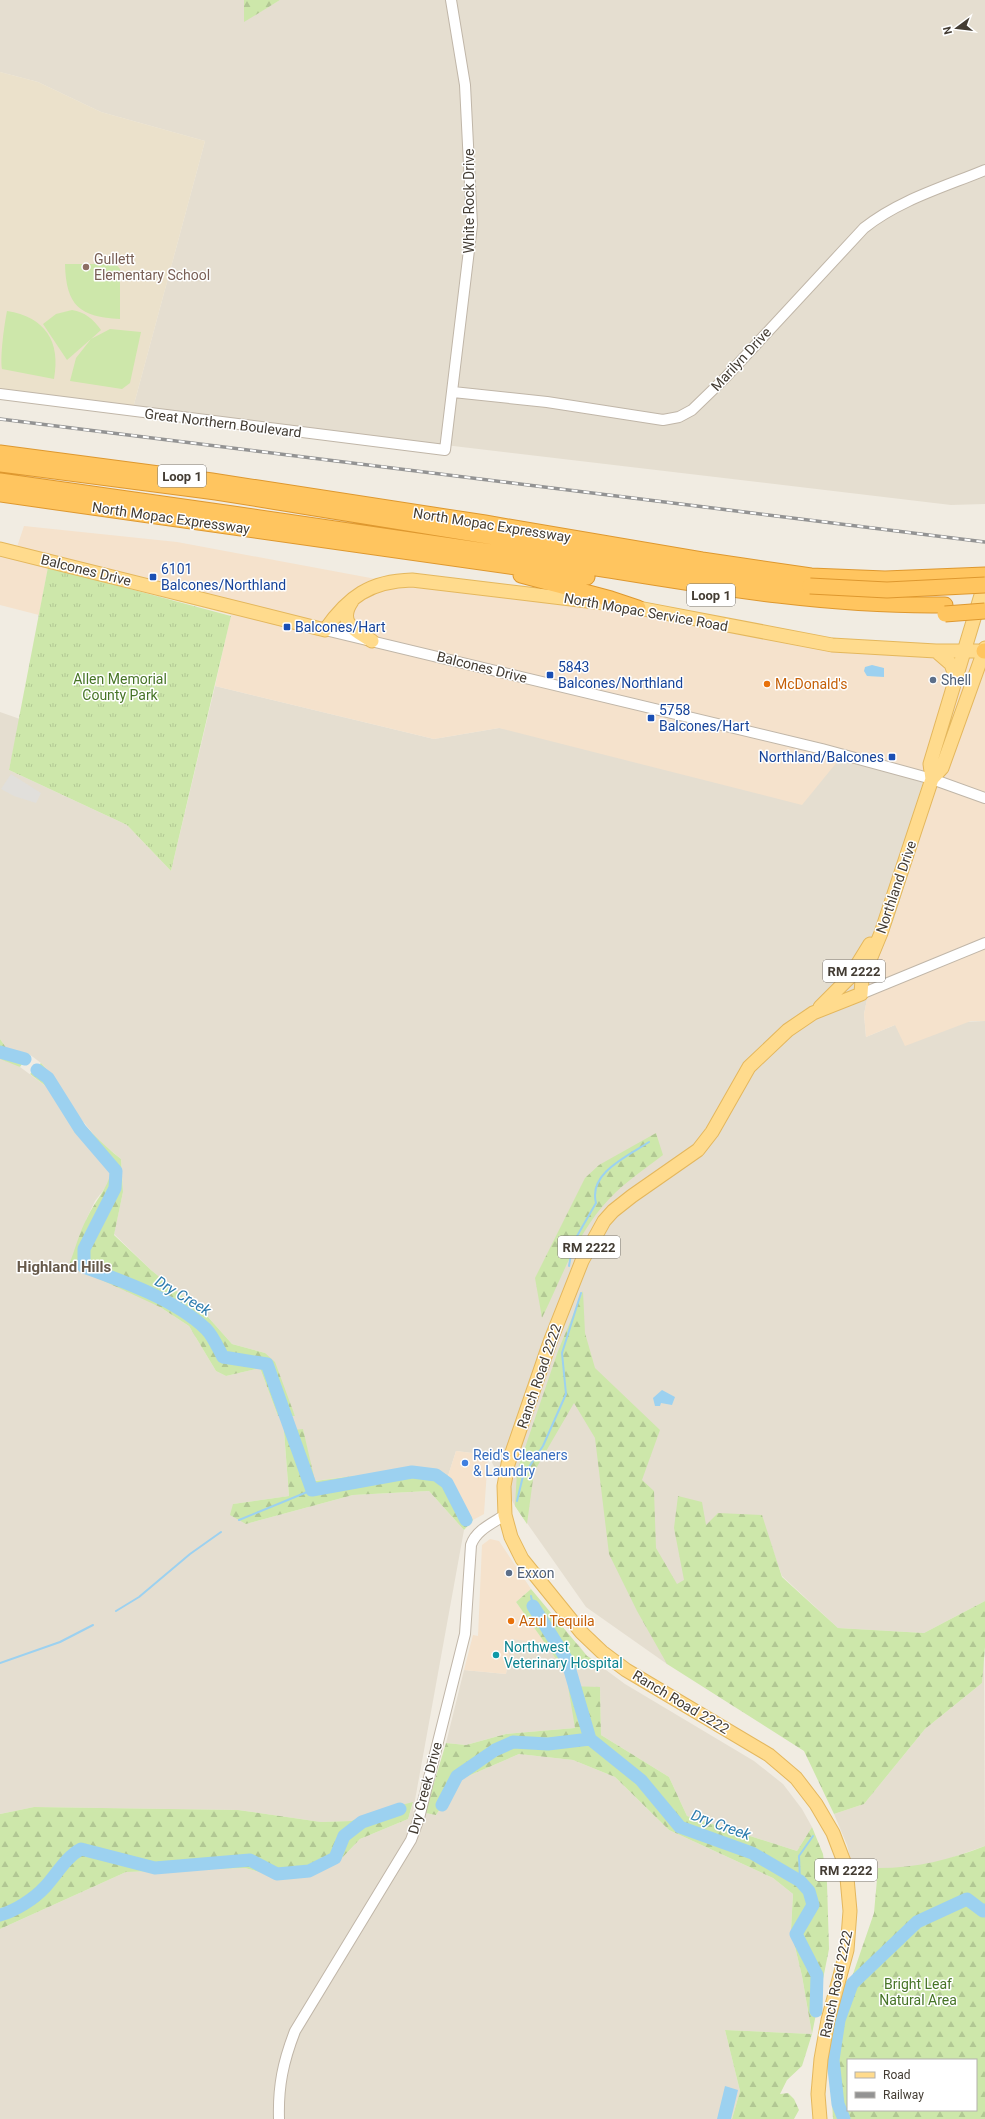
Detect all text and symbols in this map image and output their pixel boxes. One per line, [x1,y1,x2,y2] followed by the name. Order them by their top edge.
[937,8,977,48] north arrow
[940,25,955,36] text: N
[461,149,477,253] street label: White Rock Drive
[94,251,210,283] place label: Gullett Elementary School
[81,262,91,272] marker: Gullett Elementary School
[708,324,774,394] street label: Marilyn Drive
[144,405,302,441] street label: Great Northern Boulevard
[158,465,206,487] road number: Loop 1
[91,499,251,537] street label: North Mopac Expressway
[412,505,572,545] street label: North Mopac Expressway
[39,551,133,589] street label: Balcones Drive
[161,561,286,593] place label: 6101 Balcones/Northland
[148,572,158,582] marker: 6101 Balcones/Northland
[687,584,735,606] road number: Loop 1
[563,590,729,634] street label: North Mopac Service Road
[295,619,386,635] place label: Balcones/Hart
[282,622,292,632] marker: Balcones/Hart
[435,648,529,686] street label: Balcones Drive
[558,659,683,691] place label: 5843 Balcones/Northland
[545,670,555,680] marker: 5843 Balcones/Northland
[73,671,167,703] park label: Allen Memorial County Park
[941,672,971,688] place label: Shell
[928,675,938,685] marker: Shell
[775,676,848,692] place label: McDonald's
[762,679,772,689] marker: McDonald's
[659,702,750,734] place label: 5758 Balcones/Hart
[646,713,656,723] marker: 5758 Balcones/Hart
[759,749,884,765] place label: Northland/Balcones
[887,752,897,762] marker: Northland/Balcones
[873,839,919,935] street label: Northland Drive
[823,960,885,982] road number: RM 2222
[558,1236,620,1258] road number: RM 2222
[17,1258,111,1276] district label: Highland Hills
[152,1272,215,1320] water label: Dry Creek
[514,1321,564,1430] street label: Ranch Road 2222
[473,1447,568,1479] place label: Reid's Cleaners & Laundry
[460,1458,470,1468] marker: Reid's Cleaners & Laundry
[517,1565,554,1581] place label: Exxon
[504,1568,514,1578] marker: Exxon
[519,1613,595,1629] place label: Azul Tequila
[506,1616,516,1626] marker: Azul Tequila
[504,1639,623,1671] place label: Northwest Veterinary Hospital
[491,1650,501,1660] marker: Northwest Veterinary Hospital
[630,1667,732,1737] street label: Ranch Road 2222
[405,1740,445,1836] street label: Dry Creek Drive
[689,1806,754,1844] water label: Dry Creek
[815,1859,877,1881] road number: RM 2222
[817,1929,855,2039] street label: Ranch Road 2222
[879,1976,957,2008] park label: Bright Leaf Natural Area
[847,2059,977,2111] legend
[883,2068,911,2082] text: Road
[883,2088,924,2102] text: Railway

